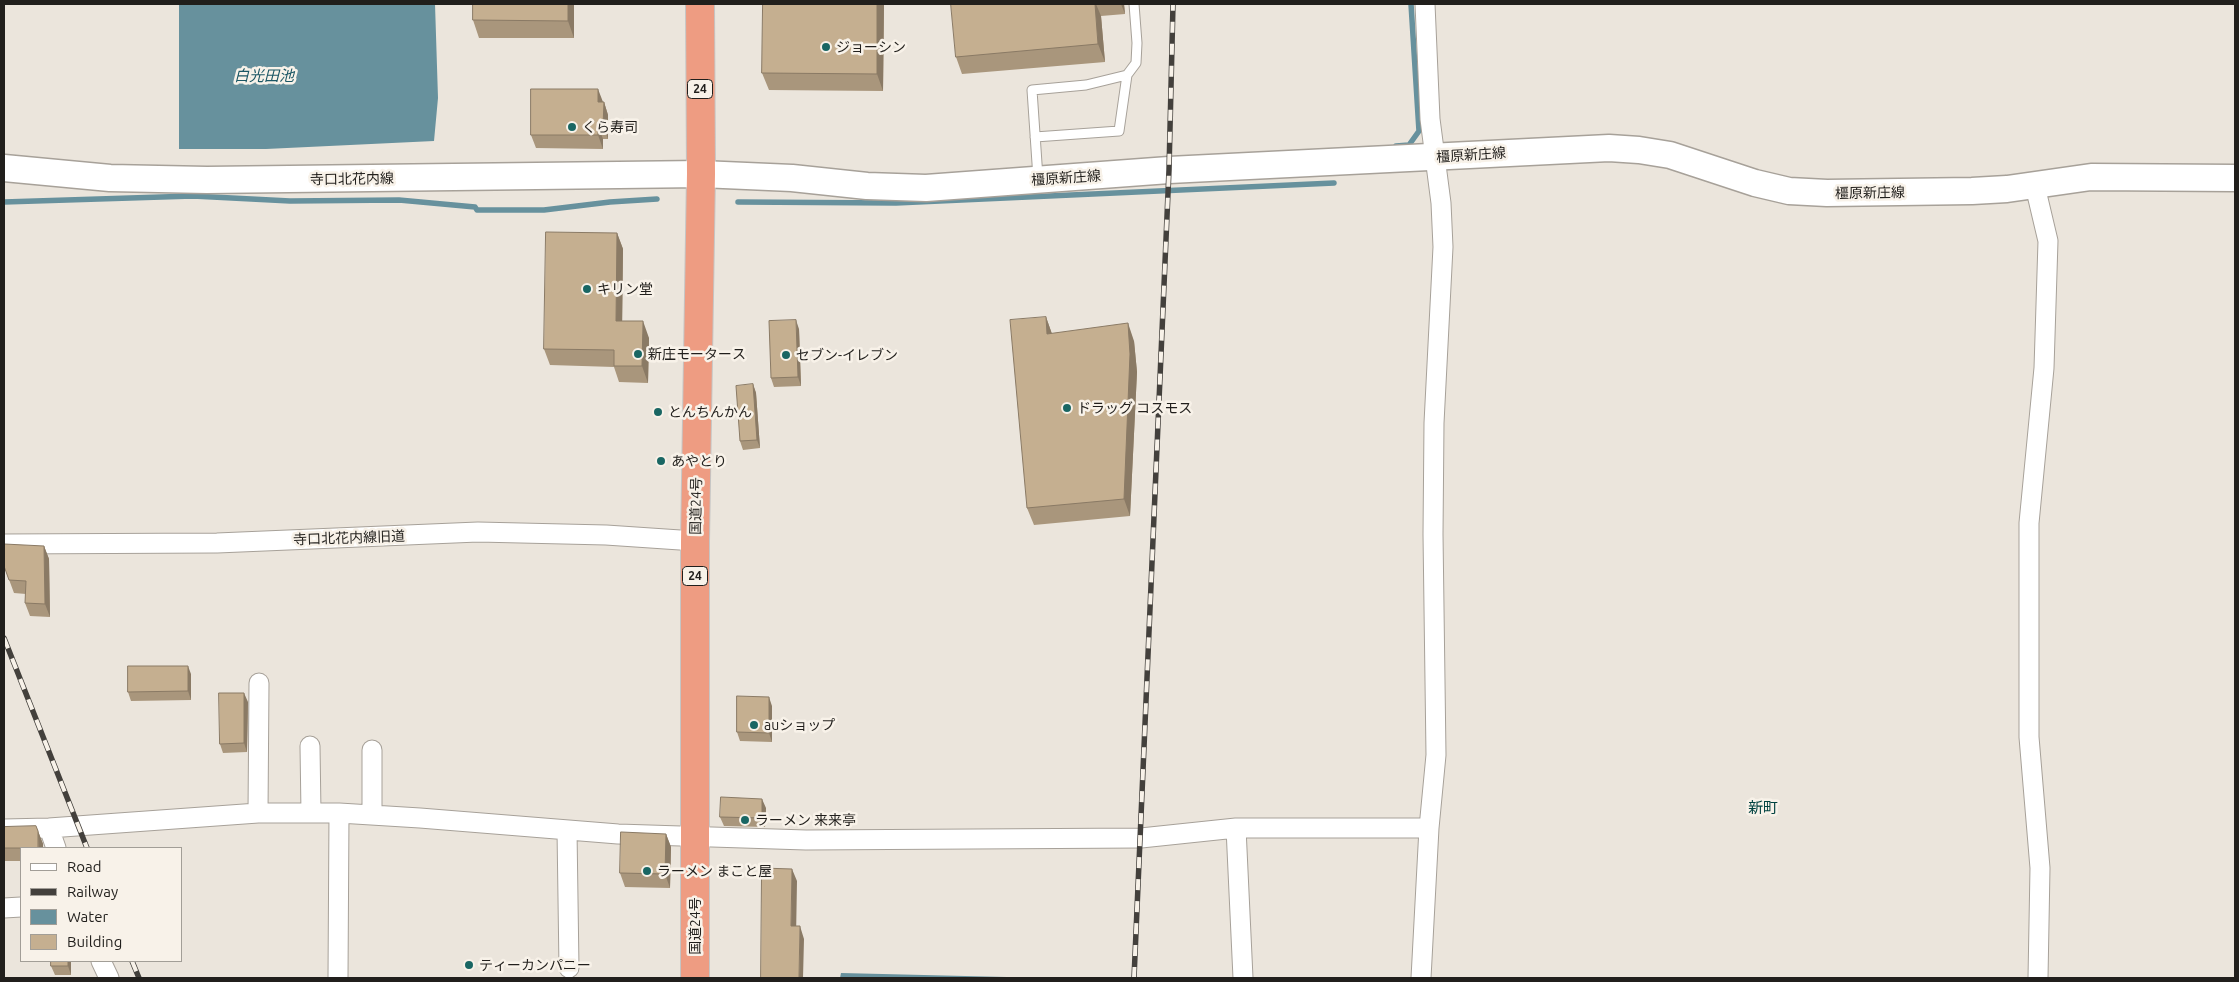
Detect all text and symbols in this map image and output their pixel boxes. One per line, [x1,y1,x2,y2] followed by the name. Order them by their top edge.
[836,39,906,55] place label: ジョーシン
[820,41,832,53] marker: ジョーシン
[234,67,294,85] water label: 白光田池
[688,80,712,98] road number: 24
[582,119,638,135] place label: くら寿司
[566,121,578,133] marker: くら寿司
[1435,144,1507,166] street label: 橿原新庄線
[1030,167,1102,189] street label: 橿原新庄線
[310,170,394,188] street label: 寺口北花内線
[1835,184,1905,202] street label: 橿原新庄線
[597,281,653,297] place label: キリン堂
[581,283,593,295] marker: キリン堂
[648,346,746,362] place label: 新庄モータース
[796,347,898,363] place label: セブン-イレブン
[632,348,644,360] marker: 新庄モータース
[780,349,792,361] marker: セブン-イレブン
[1077,400,1192,416] place label: ドラッグ コスモス
[1061,402,1073,414] marker: ドラッグ コスモス
[668,404,752,420] place label: とんちんかん
[652,406,664,418] marker: とんちんかん
[671,453,727,469] place label: あやとり
[655,455,667,467] marker: あやとり
[687,477,705,535] street label: 国道24号
[293,528,405,548] street label: 寺口北花内線旧道
[682,566,708,586] road number: 24
[764,717,835,733] place label: auショップ
[748,719,760,731] marker: auショップ
[1748,799,1778,817] district label: 新町
[755,812,856,828] place label: ラーメン 来来亭
[739,814,751,826] marker: ラーメン 来来亭
[20,847,182,962] legend
[67,858,102,875] text: Road
[657,863,772,879] place label: ラーメン まこと屋
[641,865,653,877] marker: ラーメン まこと屋
[67,883,118,900] text: Railway
[687,897,703,955] street label: 国道24号
[67,908,108,925] text: Water
[67,933,122,950] text: Building
[479,957,591,973] place label: ティーカンパニー
[463,959,475,971] marker: ティーカンパニー

